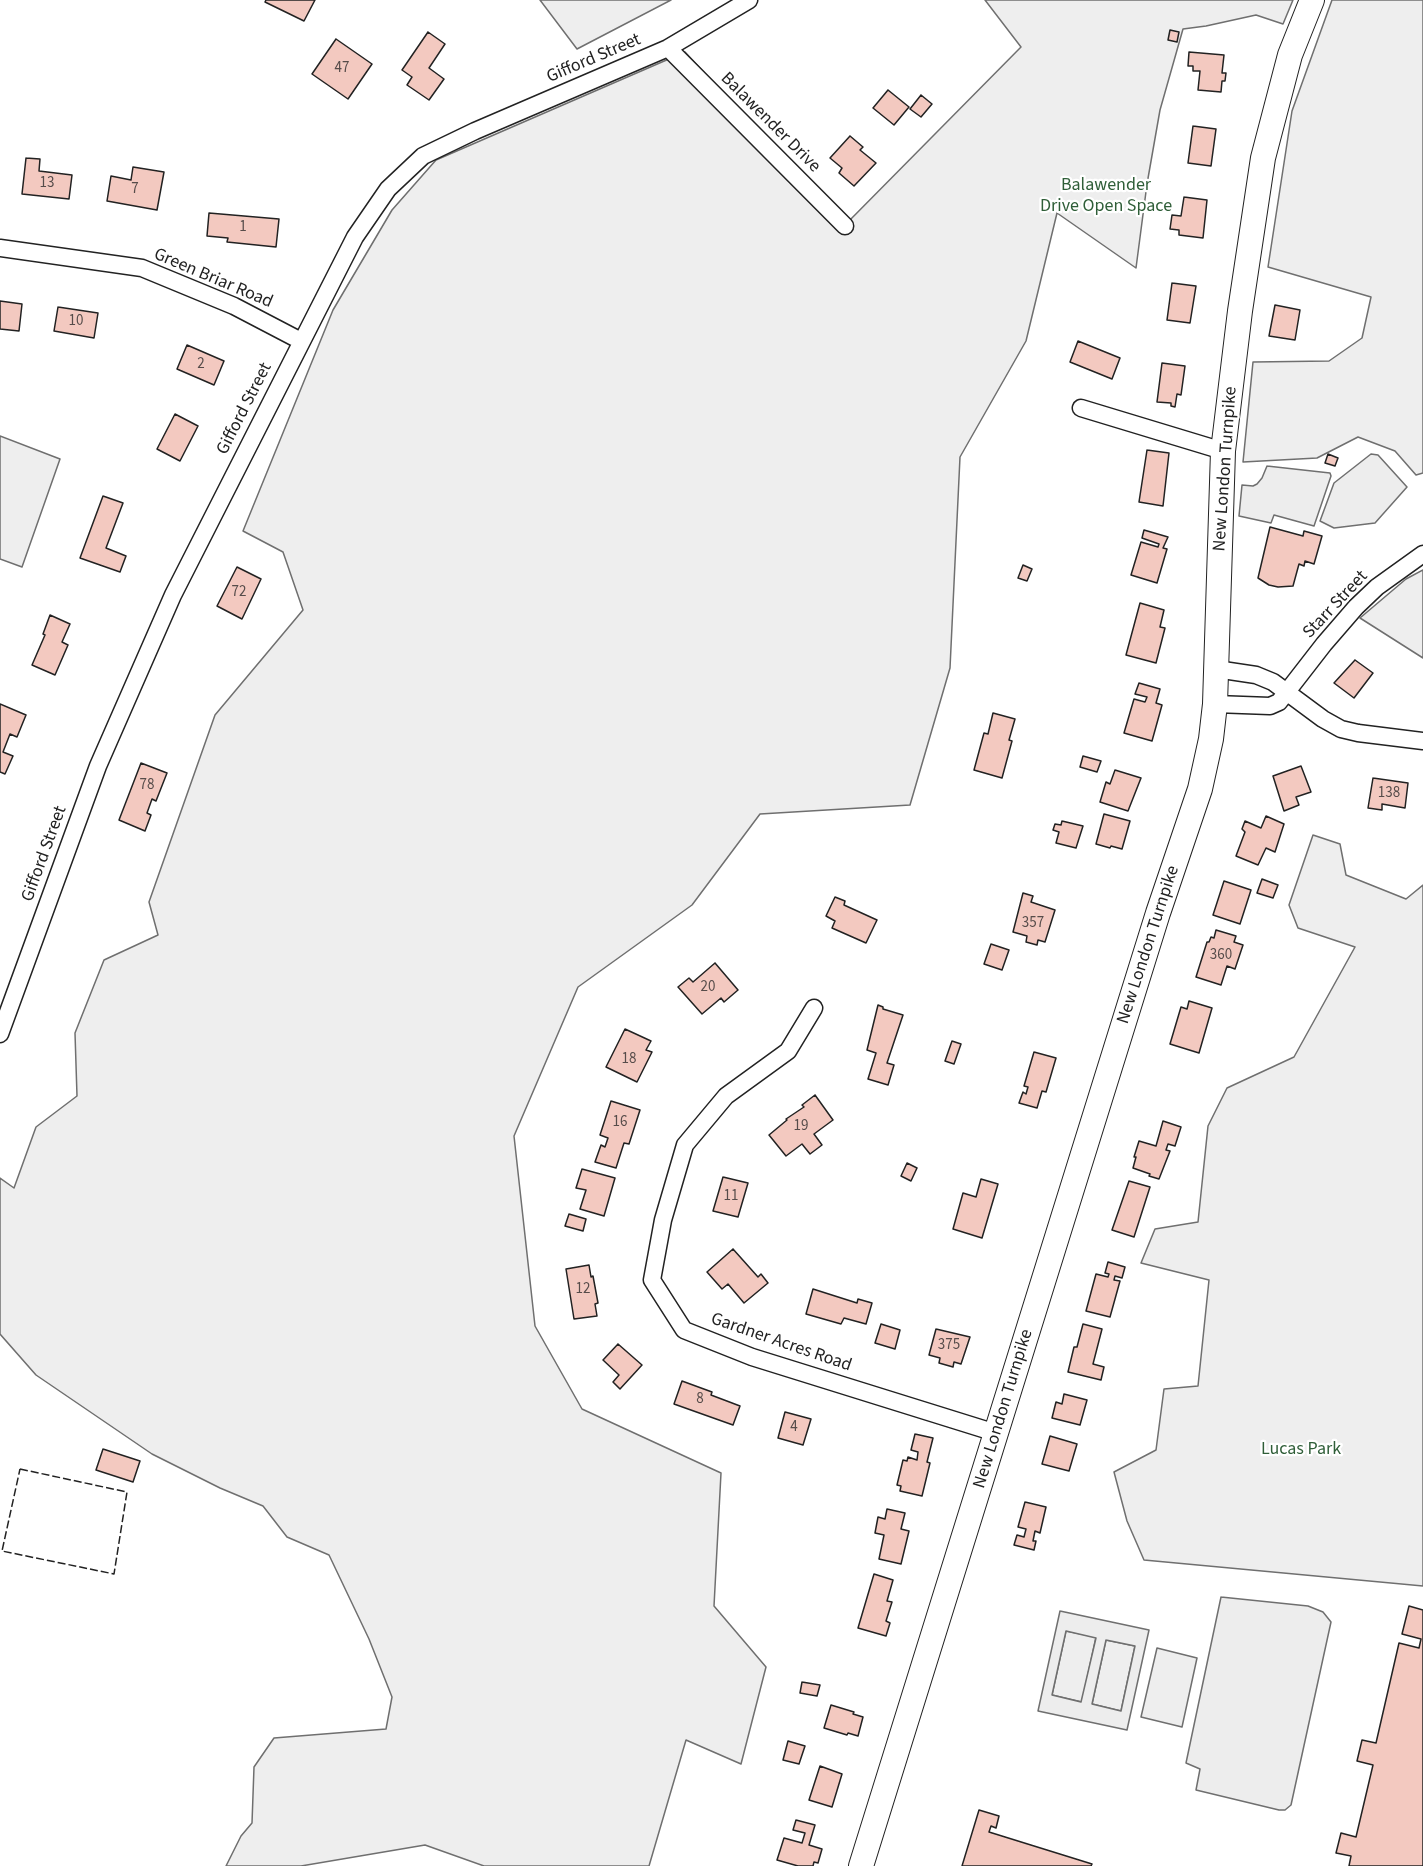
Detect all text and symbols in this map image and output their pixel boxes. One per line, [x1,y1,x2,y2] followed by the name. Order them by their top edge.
[544,29,644,89] street label: Gifford Street
[335,60,349,78] house number: 47
[715,68,825,178] street label: Balawender Drive
[40,175,54,193] house number: 13
[1040,175,1172,218] park label: Balawender Drive Open Space
[131,181,139,199] house number: 7
[239,219,247,237] house number: 1
[150,244,276,314] street label: Green Briar Road
[69,313,83,331] house number: 10
[197,356,205,374] house number: 2
[213,359,277,459] street label: Gifford Street
[1209,386,1243,552] street label: New London Turnpike
[1299,566,1373,644] street label: Starr Street
[232,584,246,602] house number: 72
[140,777,154,795] house number: 78
[1378,785,1400,803] house number: 138
[18,803,72,905] street label: Gifford Street
[1113,863,1185,1027] street label: New London Turnpike
[1022,915,1044,933] house number: 357
[1210,947,1232,965] house number: 360
[701,979,715,997] house number: 20
[622,1051,636,1069] house number: 18
[613,1114,627,1132] house number: 16
[794,1118,808,1136] house number: 19
[724,1188,738,1206] house number: 11
[576,1281,590,1299] house number: 12
[708,1309,854,1377] street label: Gardner Acres Road
[970,1327,1038,1491] street label: New London Turnpike
[938,1337,960,1355] house number: 375
[696,1391,704,1409] house number: 8
[790,1419,798,1437] house number: 4
[1261,1439,1341,1461] park label: Lucas Park

